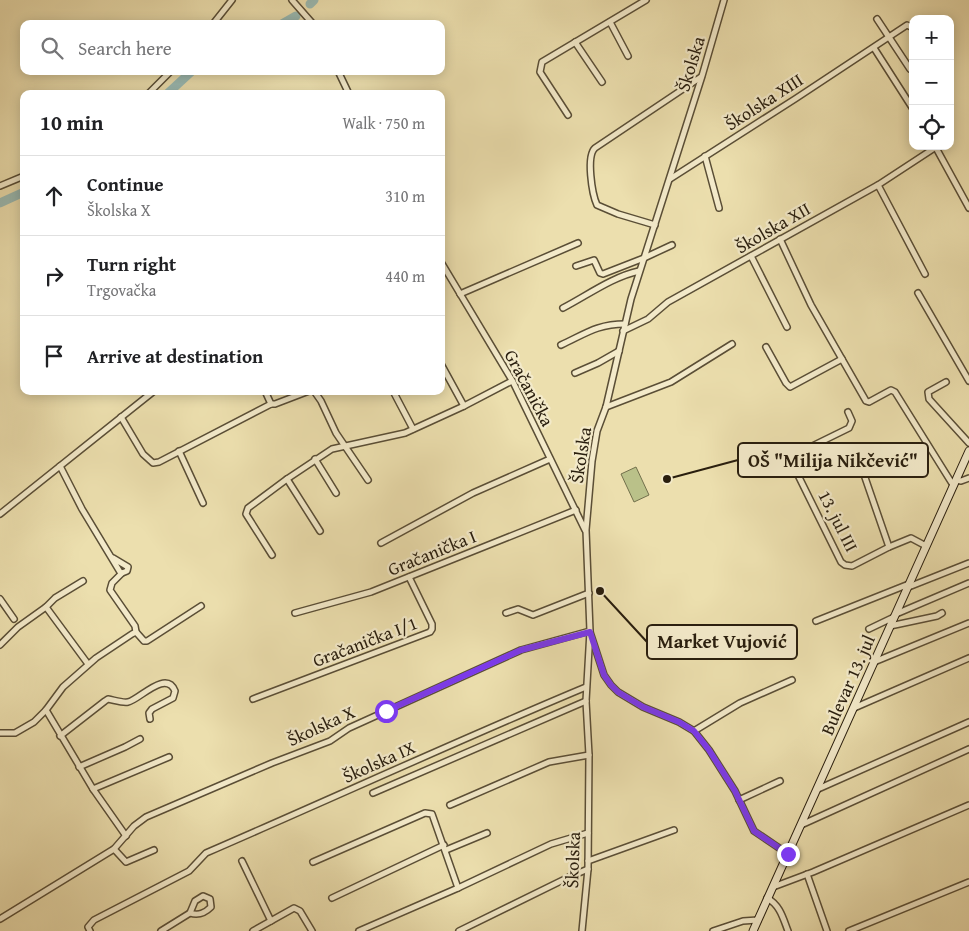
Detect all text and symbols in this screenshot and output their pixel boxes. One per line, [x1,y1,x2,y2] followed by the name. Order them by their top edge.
[909,15,954,150] map controls
[909,15,954,60] button: +
[20,20,445,75] search box
[669,32,712,95] street label: Školska
[38,34,66,62] icon: search
[78,34,172,62] text: Search here
[909,60,954,105] button: −
[719,66,808,137] street label: Školska XIII
[909,105,954,150] button: locate
[40,107,103,138] text: 10 min
[342,111,425,135] text: Walk · 750 m
[87,170,164,198] text: Continue
[40,182,68,210] icon: ahead
[385,184,425,208] text: 310 m
[730,195,815,260] street label: Školska XII
[87,198,151,222] text: Školska X
[87,250,176,278] text: Turn right
[40,262,68,290] icon: right
[385,264,425,288] text: 440 m
[87,278,156,302] text: Trgovačka
[40,342,68,370] icon: arrive
[87,342,263,370] text: Arrive at destination
[498,345,561,431] street label: Gračanička
[563,424,598,485] street label: Školska
[738,443,928,477] callout: OŠ "Milija Nikčević"
[748,446,918,474] text: OŠ "Milija Nikčević"
[811,485,865,556] street label: 13. jul III
[384,523,480,582] street label: Gračanička I
[308,609,421,674] street label: Gračanička I/1
[647,625,797,659] callout: Market Vujović
[657,627,787,655] text: Market Vujović
[813,630,882,739] street label: Bulevar 13. jul
[283,698,359,753] street label: Školska X
[375,700,398,723] route start
[338,733,420,790] street label: Školska IX
[558,831,587,889] street label: Školska
[777,843,800,866] route end

